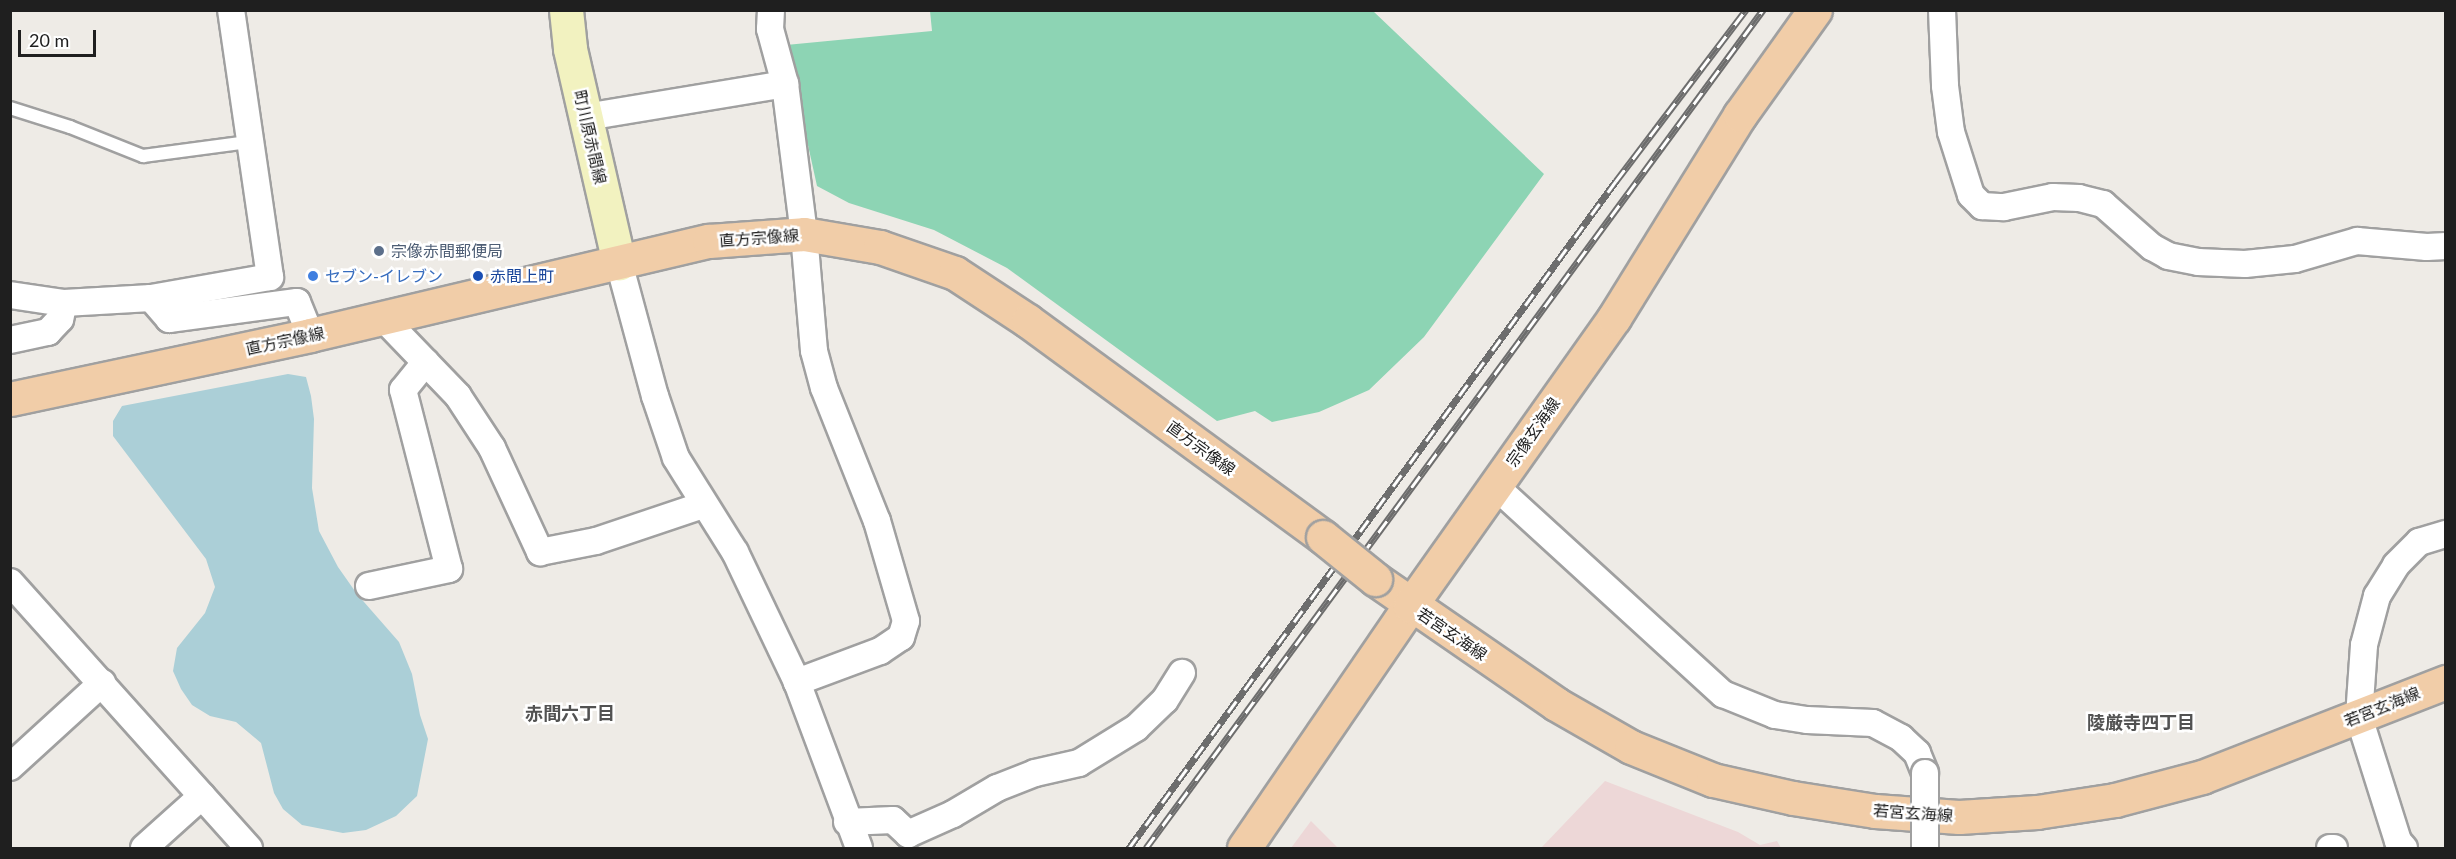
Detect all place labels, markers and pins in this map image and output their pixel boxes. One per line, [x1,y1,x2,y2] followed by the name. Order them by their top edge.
[391,241,503,261] place label: 宗像赤間郵便局
[372,244,386,258] marker: 宗像赤間郵便局
[325,266,443,286] place label: セブン-イレブン
[490,266,554,286] place label: 赤間上町
[306,269,320,283] marker: セブン-イレブン
[471,269,485,283] marker: 赤間上町

